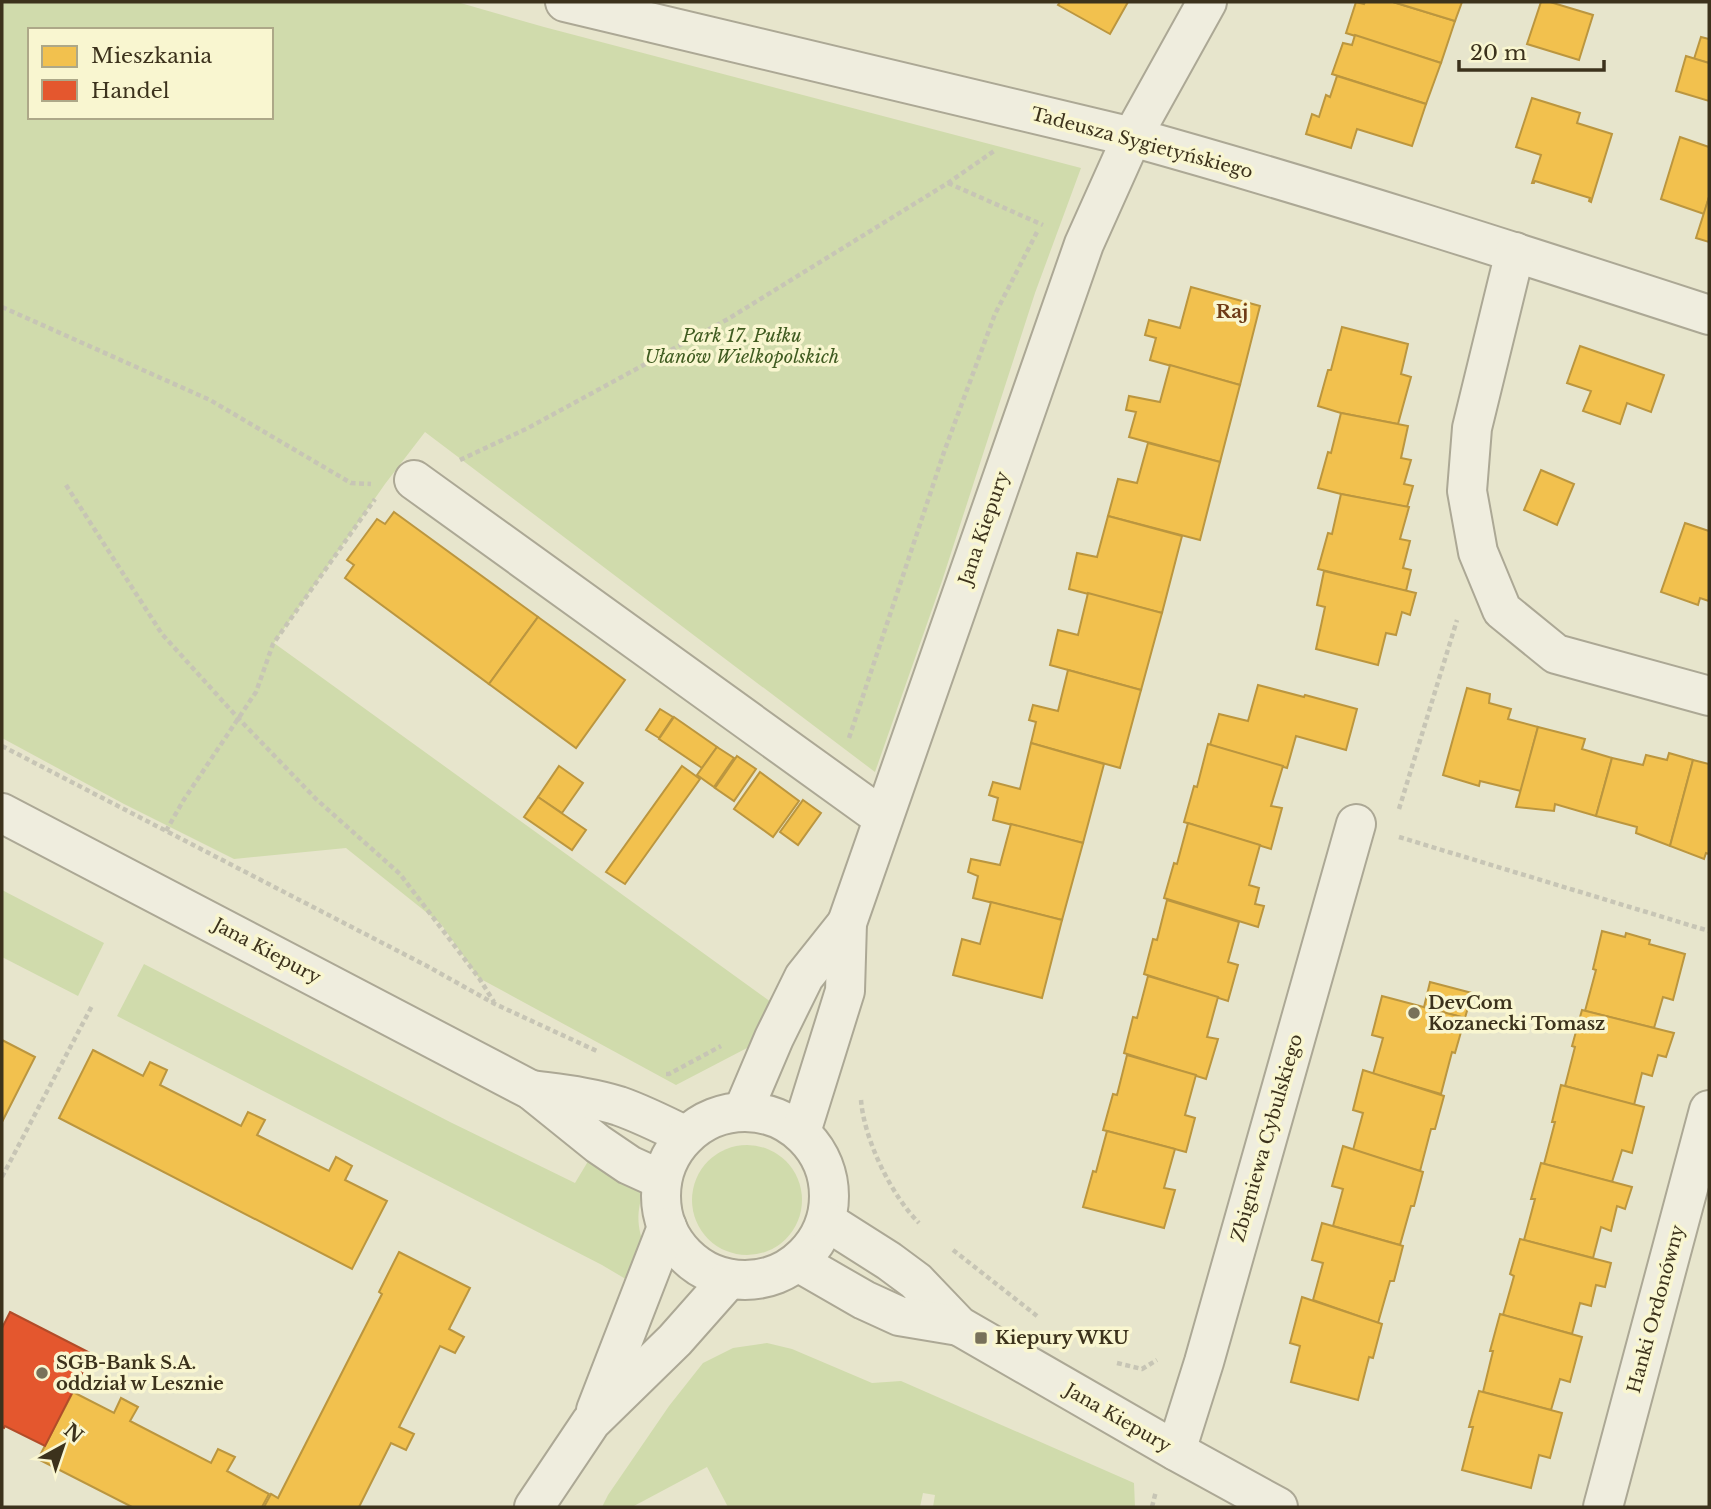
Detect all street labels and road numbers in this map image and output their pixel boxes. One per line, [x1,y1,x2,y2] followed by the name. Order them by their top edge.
[1029,103,1255,183] street label: Tadeusza Sygietyńskiego
[954,468,1014,590] street label: Jana Kiepury
[208,912,325,989] street label: Jana Kiepury
[1227,1032,1307,1244] street label: Zbigniewa Cybulskiego
[1623,1222,1689,1396] street label: Hanki Ordonówny
[1059,1378,1175,1457] street label: Jana Kiepury

